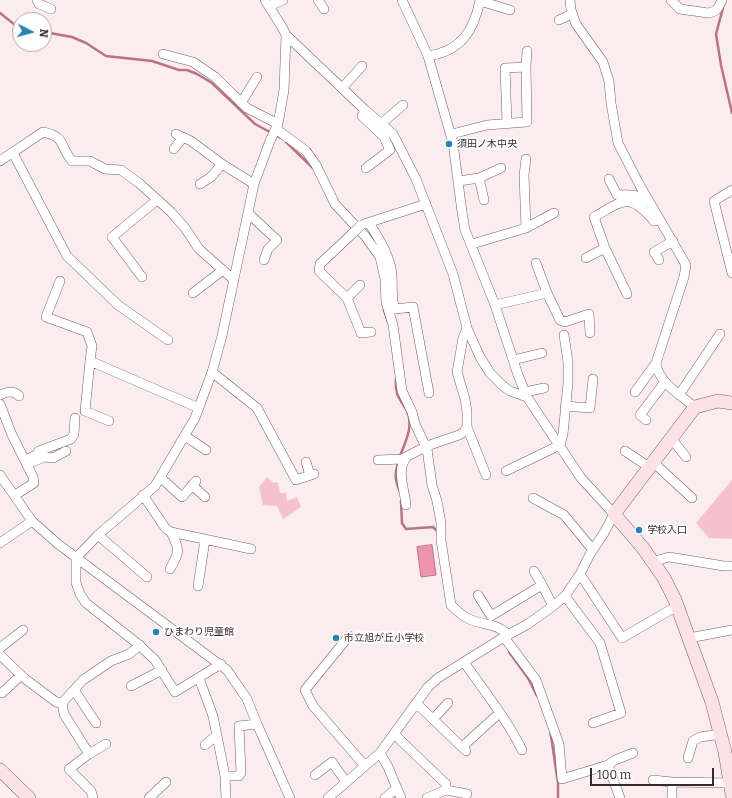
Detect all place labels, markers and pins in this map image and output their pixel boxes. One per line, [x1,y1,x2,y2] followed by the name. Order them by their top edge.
[457,138,517,150] place label: 須田ノ木中央
[444,139,454,149] marker: 須田ノ木中央
[647,524,687,536] place label: 学校入口
[634,525,644,535] marker: 学校入口
[164,626,234,638] place label: ひまわり児童館
[151,627,161,637] marker: ひまわり児童館
[344,632,424,644] place label: 市立旭が丘小学校
[331,633,341,643] marker: 市立旭が丘小学校

